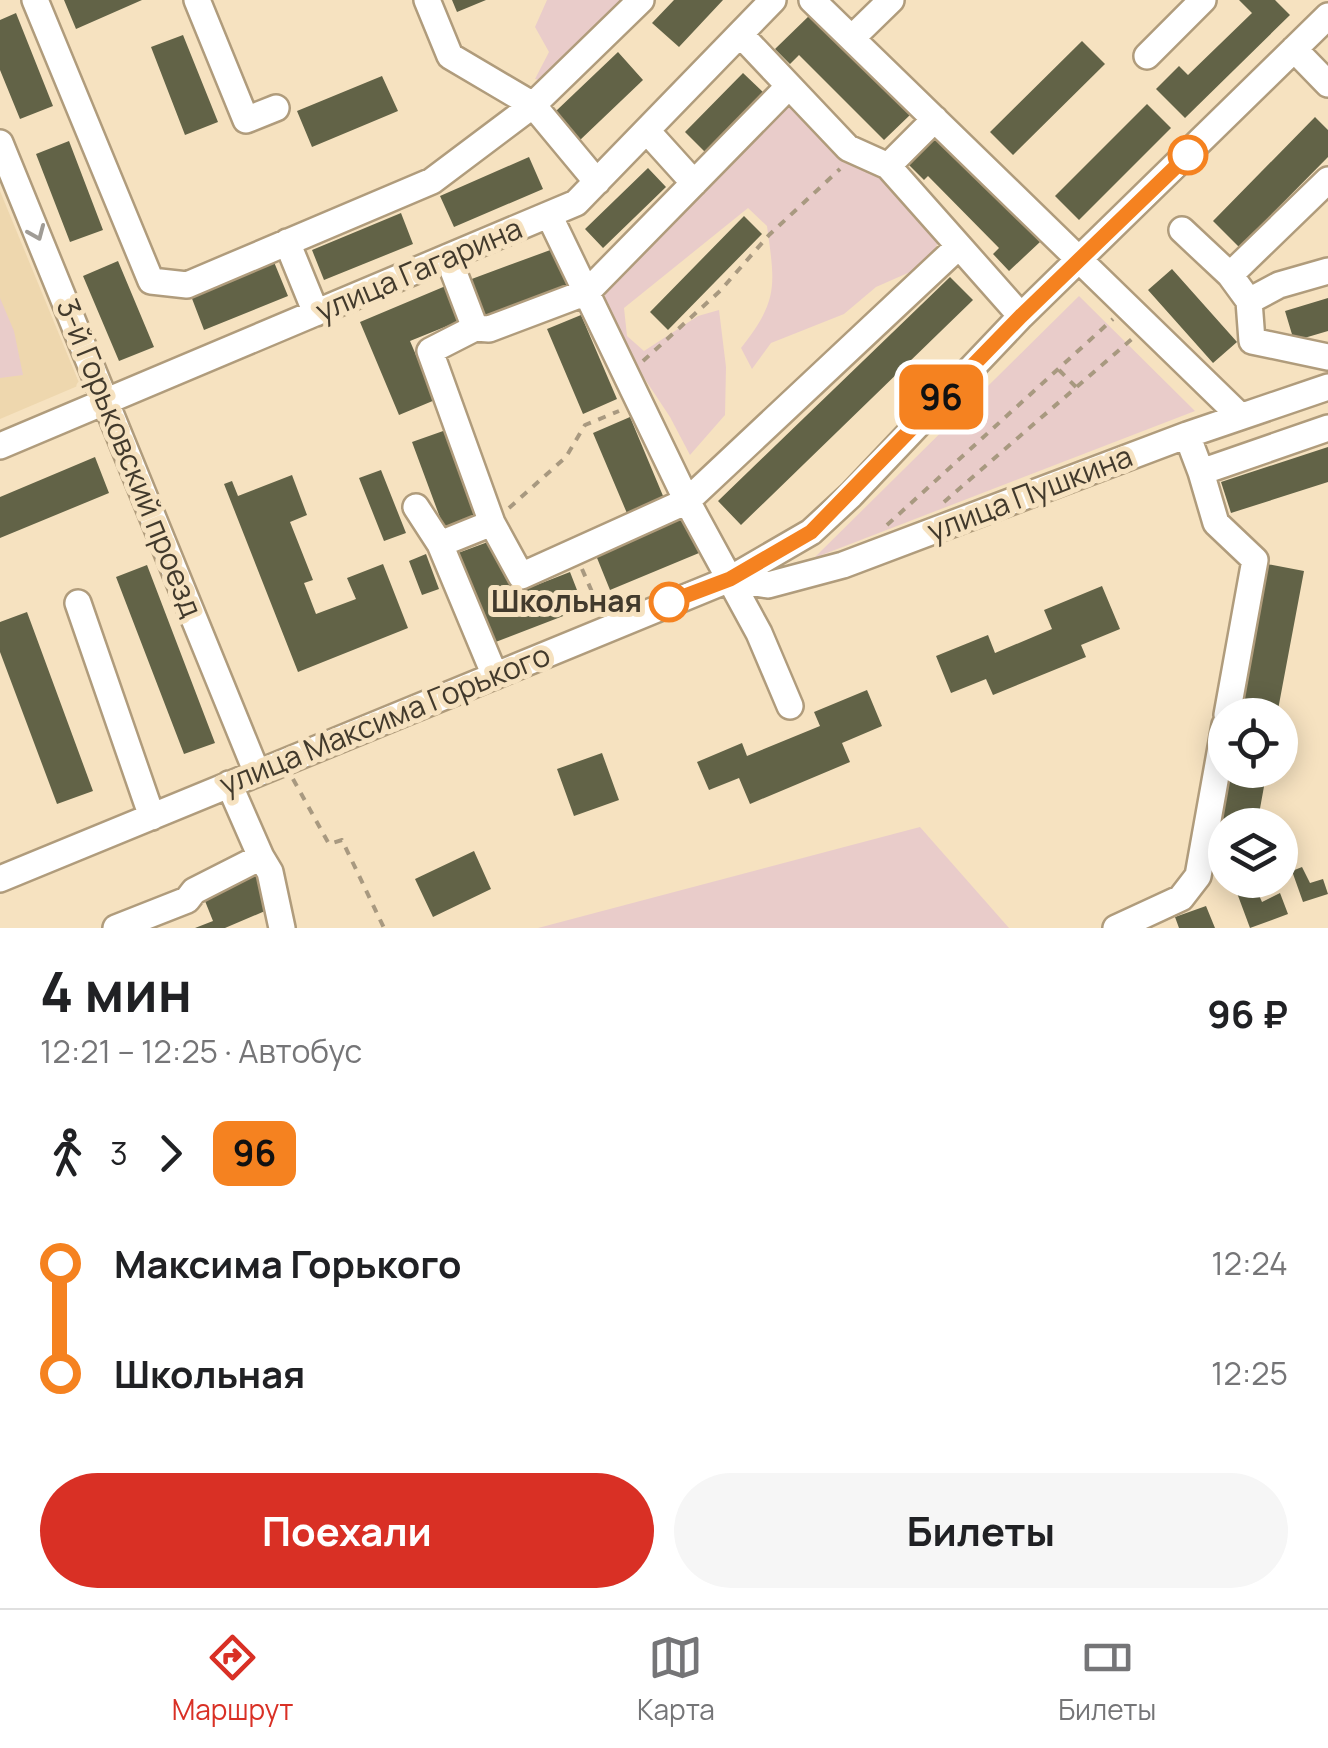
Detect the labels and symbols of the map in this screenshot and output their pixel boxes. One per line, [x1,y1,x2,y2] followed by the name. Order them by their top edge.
[1169,136,1207,174] unlabelled marker
[309,207,528,331] street label: улица Гагарина
[26,224,46,241] one-way arrow
[48,292,213,623] street label: 3-й Горьковский проезд
[896,364,986,430] line badge: 96
[921,435,1138,551] street label: улица Пушкина
[491,580,642,621] place label: Школьная
[650,583,688,621] marker: Школьная
[213,633,556,804] street label: улица Максима Горького

